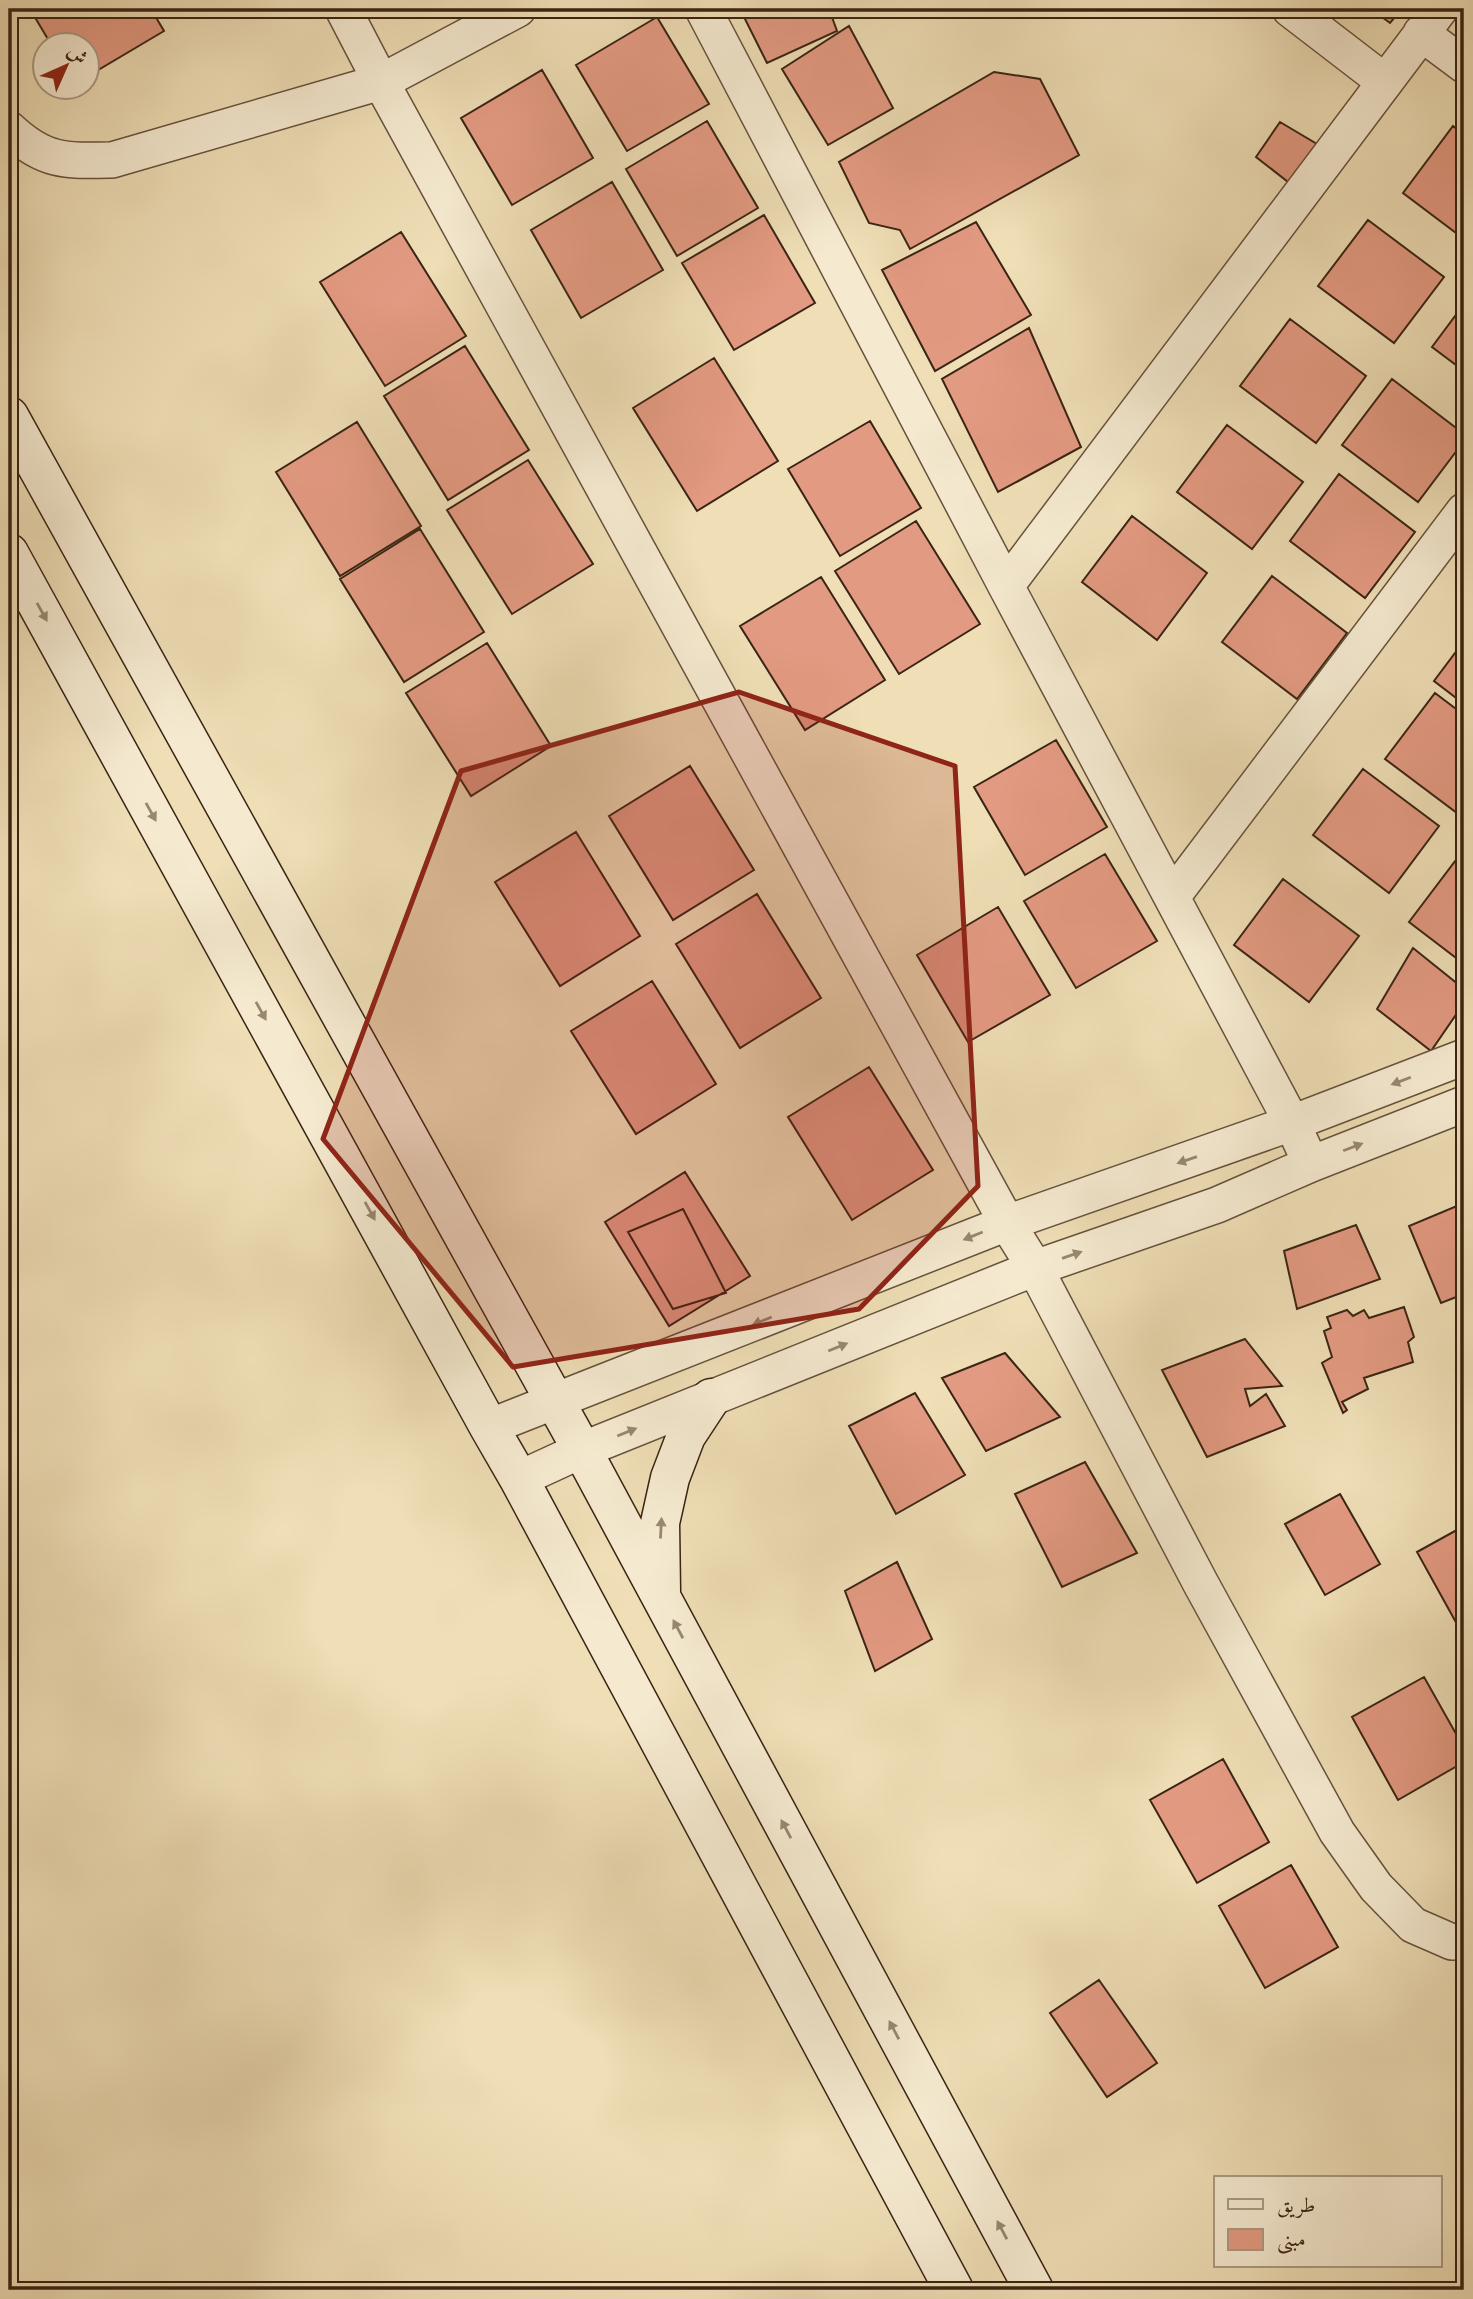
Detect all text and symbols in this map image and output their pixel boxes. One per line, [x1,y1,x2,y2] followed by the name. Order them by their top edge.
[32,32,102,102] north arrow
[62,40,92,70] text: ش
[35,603,47,623] one-way arrow
[145,802,157,822] one-way arrow
[255,1001,266,1021] one-way arrow
[1390,1076,1411,1087] one-way arrow
[1343,1142,1364,1153] one-way arrow
[1176,1155,1197,1166] one-way arrow
[364,1201,376,1220] one-way arrow
[962,1231,983,1242] one-way arrow
[1062,1249,1083,1260] one-way arrow
[751,1315,772,1326] one-way arrow
[828,1342,849,1353] one-way arrow
[617,1426,637,1438] one-way arrow
[656,1517,667,1539] one-way arrow
[673,1619,684,1639] one-way arrow
[780,1820,792,1839] one-way arrow
[888,2020,900,2040] one-way arrow
[1214,2176,1442,2268] legend
[1277,2193,1315,2219] text: طريق
[996,2220,1007,2240] one-way arrow
[1277,2227,1306,2254] text: مبنى

